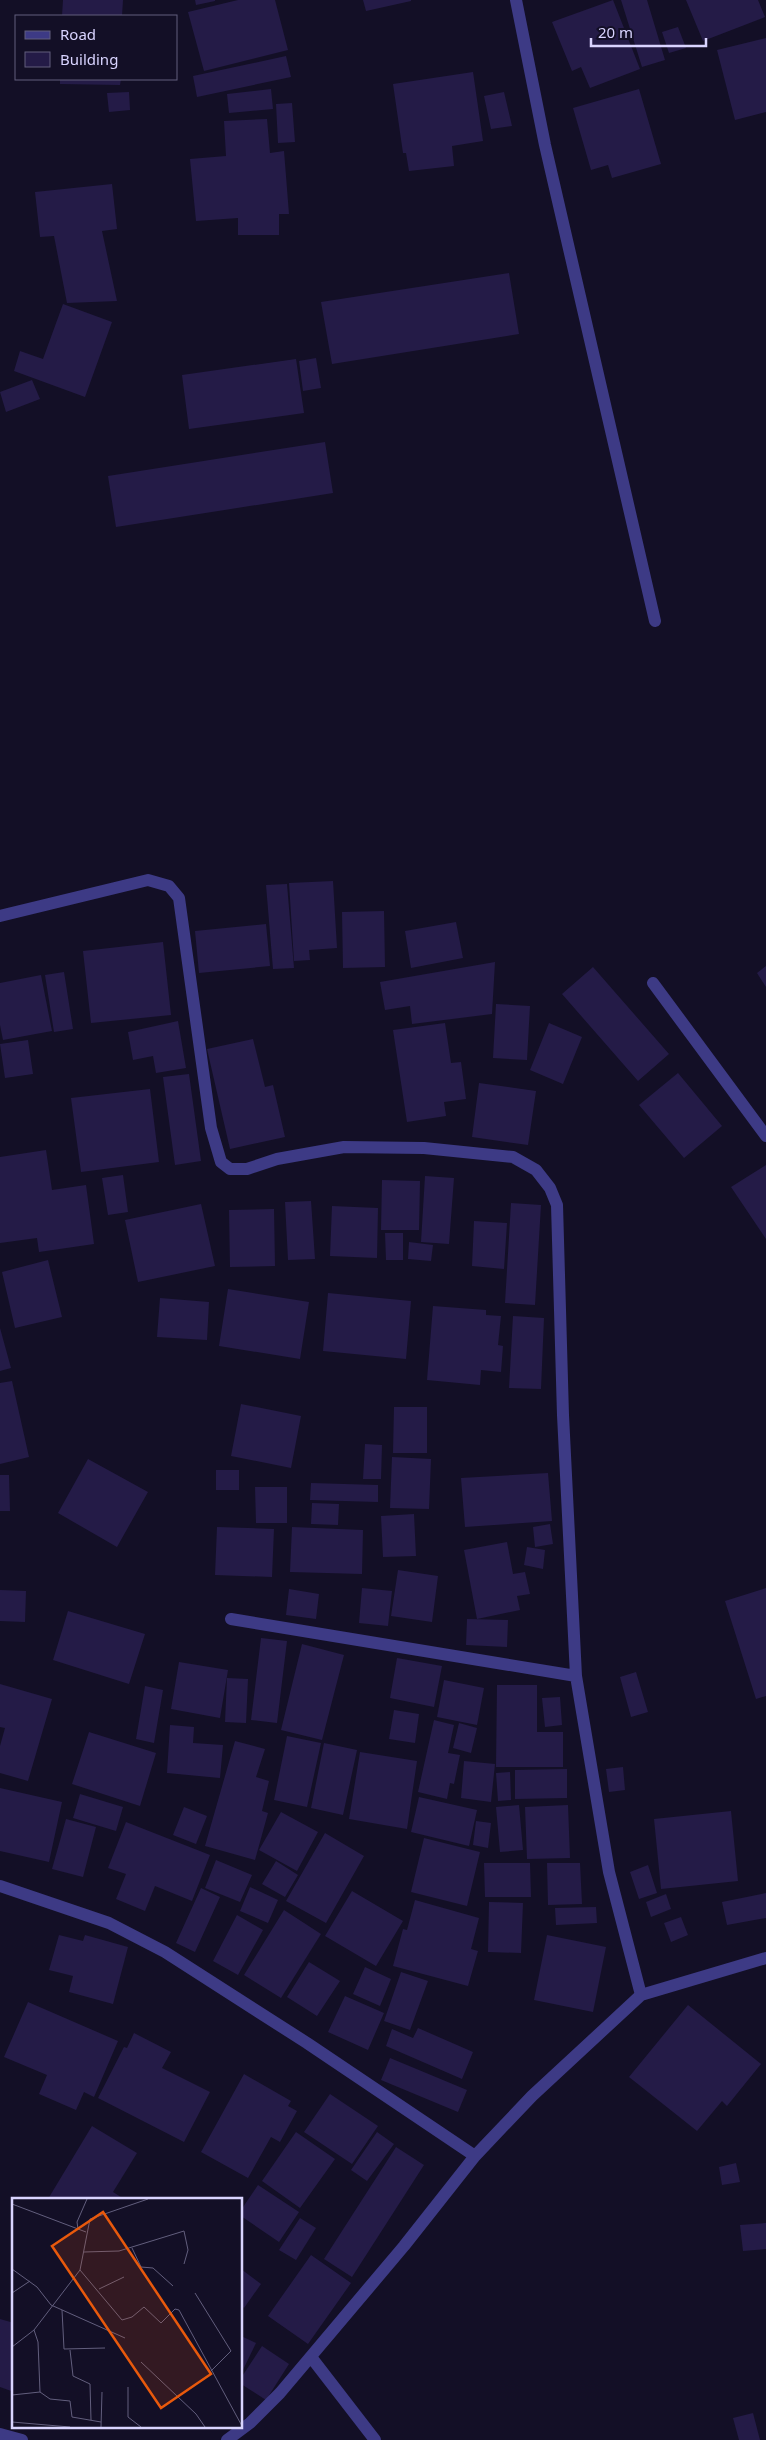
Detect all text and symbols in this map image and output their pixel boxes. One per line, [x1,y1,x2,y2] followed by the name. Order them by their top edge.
[15,15,178,80] legend
[591,15,706,47] scale bar
[598,22,633,42] text: 20 m
[60,24,96,44] text: Road
[60,49,118,69] text: Building
[12,2198,242,2428] inset map

